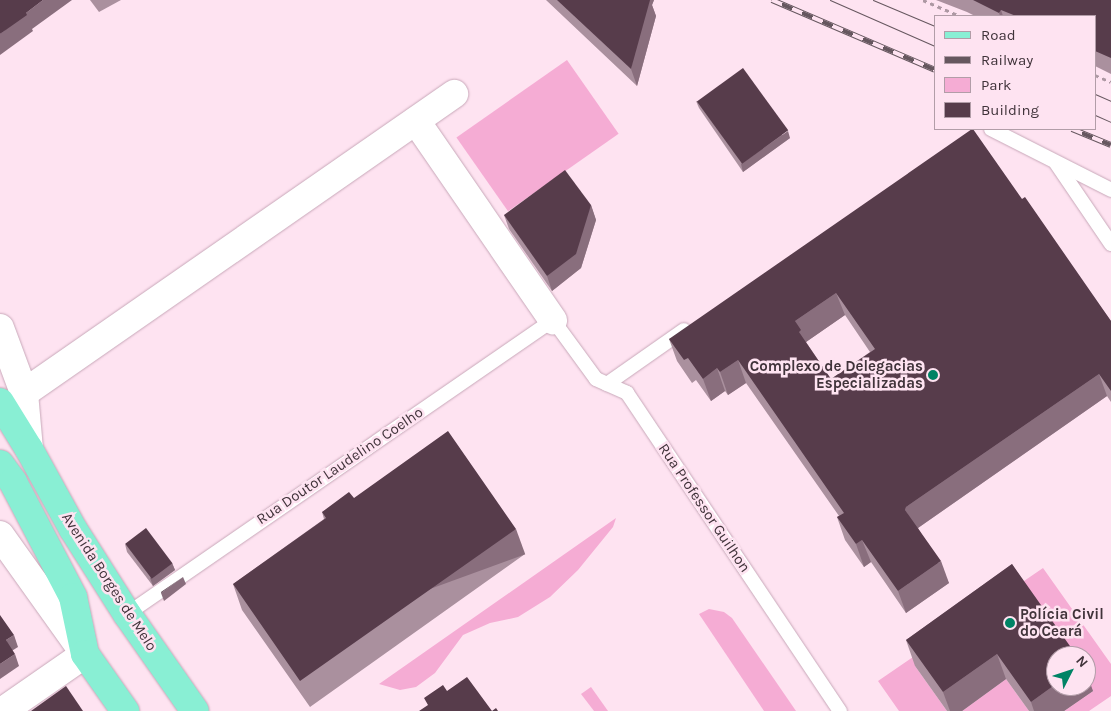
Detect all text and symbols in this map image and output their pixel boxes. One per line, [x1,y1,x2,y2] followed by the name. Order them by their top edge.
[934,15,1096,130] legend
[981,26,1016,44] text: Road
[981,51,1033,69] text: Railway
[981,76,1011,94] text: Park
[981,101,1039,119] text: Building
[750,357,923,392] place label: Complexo de Delegacias Especializadas
[927,369,939,381] marker: Complexo de Delegacias Especializadas
[253,403,427,529] street label: Rua Doutor Laudelino Coelho
[654,440,754,576] street label: Rua Professor Guilhon
[58,510,160,654] street label: Avenida Borges de Melo
[1020,605,1104,640] place label: Polícia Civil do Ceará
[1004,617,1016,629] marker: Polícia Civil do Ceará
[1046,646,1096,696] north arrow
[1072,652,1092,671] text: N

